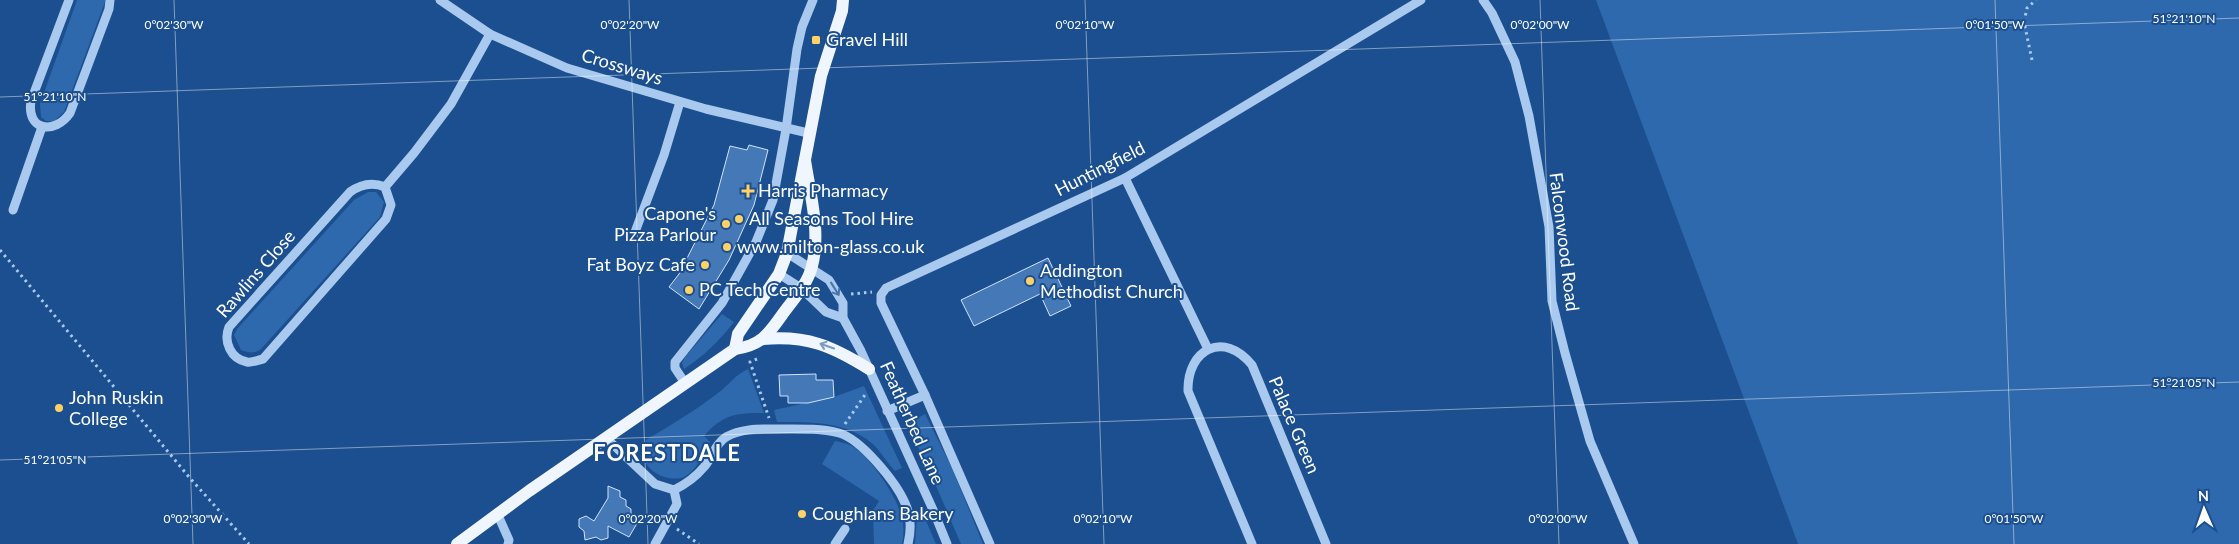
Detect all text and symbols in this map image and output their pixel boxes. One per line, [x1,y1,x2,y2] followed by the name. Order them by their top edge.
[2153,11,2215,26] text: 51°21'10"N
[144,17,204,32] text: 0°02'30"W
[600,17,660,32] text: 0°02'20"W
[1055,17,1115,32] text: 0°02'10"W
[1510,17,1570,32] text: 0°02'00"W
[1965,17,2025,32] text: 0°01'50"W
[826,28,908,50] place label: Gravel Hill
[810,34,822,46] marker: Gravel Hill
[579,43,666,89] street label: Crossways
[24,89,86,104] text: 51°21'10"N
[1051,136,1148,200] street label: Huntingfield
[1546,171,1584,313] street label: Falconwood Road
[758,179,889,201] place label: Harris Pharmacy
[742,185,754,197] marker: Harris Pharmacy
[614,202,716,245] place label: Capone's Pizza Parlour
[749,207,914,229] place label: All Seasons Tool Hire
[733,213,745,225] marker: All Seasons Tool Hire
[720,218,732,230] marker: Capone's Pizza Parlour
[211,225,299,322] street label: Rawlins Close
[737,235,925,257] place label: www.milton-glass.co.uk
[721,241,733,253] marker: www.milton-glass.co.uk
[586,253,695,275] place label: Fat Boyz Cafe
[699,259,711,271] marker: Fat Boyz Cafe
[1040,259,1183,302] place label: Addington Methodist Church
[1024,275,1036,287] marker: Addington Methodist Church
[699,278,821,300] place label: PC Tech Centre
[830,281,840,295] one-way arrow
[683,284,695,296] marker: PC Tech Centre
[819,340,835,350] one-way arrow
[876,358,950,487] street label: Featherbed Lane
[1265,373,1325,477] street label: Palace Green
[2153,375,2215,390] text: 51°21'05"N
[69,386,163,429] place label: John Ruskin College
[53,402,65,414] marker: John Ruskin College
[593,439,741,466] district label: FORESTDALE
[24,452,86,467] text: 51°21'05"N
[2179,484,2229,534] north arrow
[2198,487,2209,504] text: N
[812,502,954,524] place label: Coughlans Bakery
[796,508,808,520] marker: Coughlans Bakery
[163,511,223,526] text: 0°02'30"W
[618,511,678,526] text: 0°02'20"W
[1073,511,1133,526] text: 0°02'10"W
[1528,511,1588,526] text: 0°02'00"W
[1984,511,2044,526] text: 0°01'50"W

